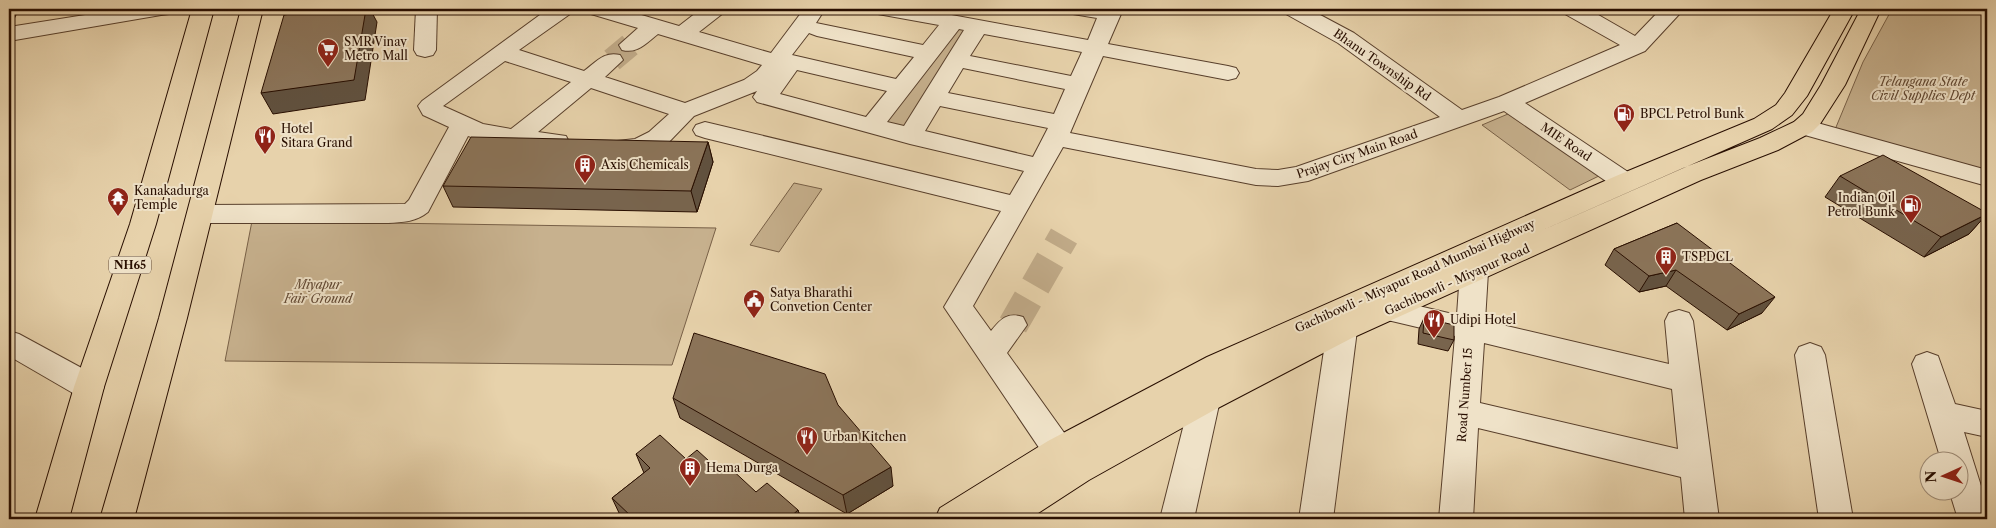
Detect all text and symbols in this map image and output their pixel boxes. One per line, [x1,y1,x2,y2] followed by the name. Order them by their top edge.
[1331,25,1434,104] street label: Bhanu Township Rd
[344,34,408,63] place label: SMR Vinay Metro Mall
[316,37,340,68] supermarket icon: SMR Vinay Metro Mall
[1871,74,1976,103] park label: Telangana State Civil Supplies Dept
[1612,102,1636,133] fuel station icon: BPCL Petrol Bunk
[1640,106,1745,121] place label: BPCL Petrol Bunk
[1538,119,1595,164] street label: MIE Road
[281,121,353,150] place label: Hotel Sitara Grand
[253,124,277,155] restaurant icon: Hotel Sitara Grand
[1294,126,1420,181] street label: Prajay City Main Road
[573,153,597,184] building icon: Axis Chemicals
[600,157,689,172] place label: Axis Chemicals
[134,183,210,212] place label: Kanakadurga Temple
[106,186,130,217] temple icon: Kanakadurga Temple
[1827,190,1896,219] place label: Indian Oil Petrol Bunk
[1899,193,1923,224] fuel station icon: Indian Oil Petrol Bunk
[1293,216,1537,336] street label: Gachibowli - Miyapur Road Mumbai Highway
[1382,241,1532,319] street label: Gachibowli - Miyapur Road
[1654,245,1678,276] building icon: TSPDCL
[1682,249,1733,264] place label: TSPDCL
[109,256,151,274] road number: NH65
[283,277,354,306] park label: Miyapur Fair Ground
[770,285,872,314] place label: Satya Bharathi Convetion Center
[742,288,766,319] public building icon: Satya Bharathi Convetion Center
[1422,308,1446,339] restaurant icon: Udipi Hotel
[1450,312,1516,327] place label: Udipi Hotel
[1454,347,1475,443] street label: Road Number 15
[795,425,819,456] restaurant icon: Urban Kitchen
[823,429,907,444] place label: Urban Kitchen
[1918,450,1968,500] north arrow
[678,456,702,487] building icon: Hema Durga
[706,460,779,475] place label: Hema Durga
[1922,470,1940,483] text: N

